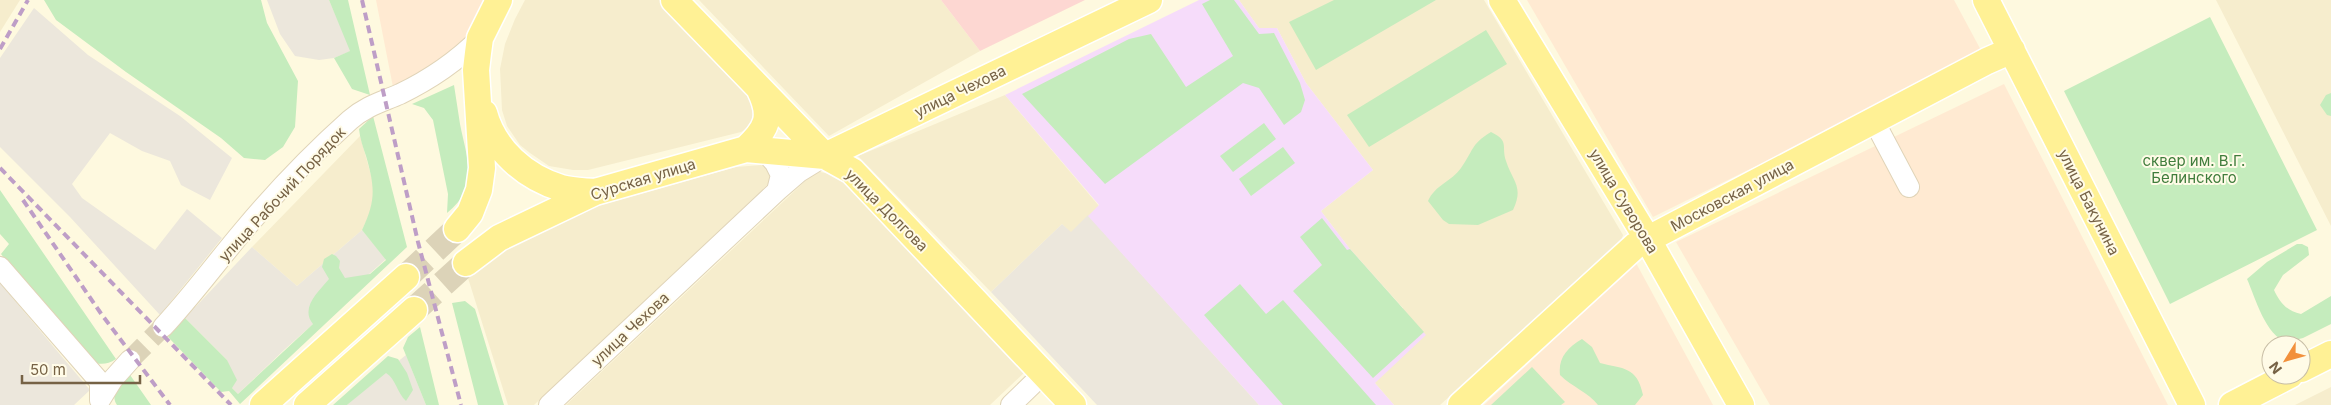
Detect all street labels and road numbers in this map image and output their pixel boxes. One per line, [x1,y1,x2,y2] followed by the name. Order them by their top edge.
[911,61,1009,121] street label: улица Чехова
[214,123,350,265] street label: улица Рабочий Порядок
[1585,145,1663,257] street label: улица Суворова
[2054,146,2124,258] street label: улица Бакунина
[588,154,698,204] street label: Сурская улица
[1667,155,1797,235] street label: Московская улица
[842,165,932,255] street label: улица Долгова
[587,288,673,370] street label: улица Чехова

